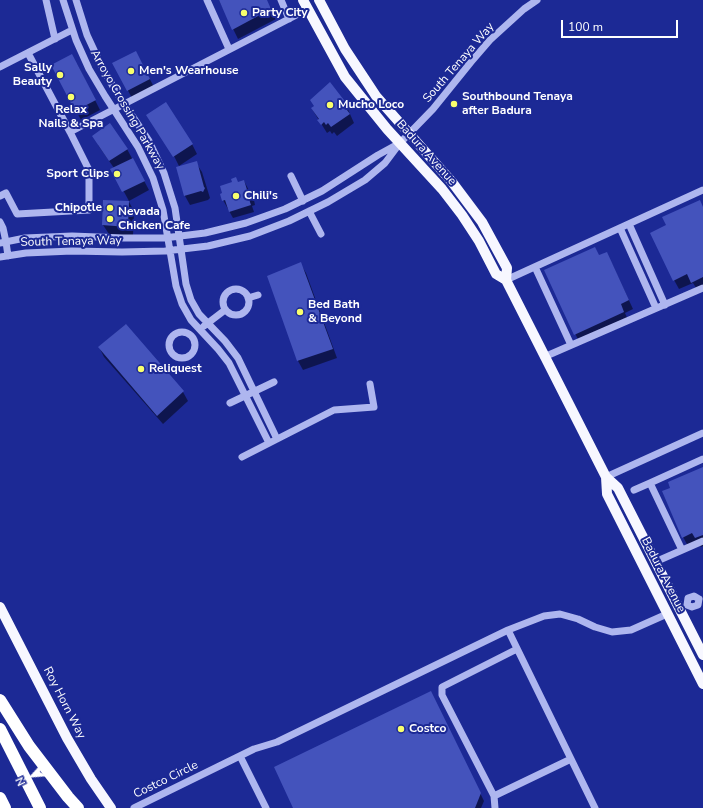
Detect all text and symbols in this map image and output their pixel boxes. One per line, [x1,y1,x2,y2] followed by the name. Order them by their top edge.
[252,6,308,20] place label: Party City
[239,8,249,18] marker: Party City
[563,12,680,38] scale bar
[568,19,603,35] text: 100 m
[420,20,498,106] street label: South Tenaya Way
[87,47,167,173] street label: Arroyo Crossing Parkway
[13,61,52,89] place label: Sally Beauty
[139,64,239,78] place label: Men's Wearhouse
[126,66,136,76] marker: Men's Wearhouse
[55,70,65,80] marker: Sally Beauty
[462,90,573,118] place label: Southbound Tenaya after Badura
[66,92,76,102] marker: Relax Nails & Spa
[338,98,404,112] place label: Mucho Loco
[449,99,459,109] marker: Southbound Tenaya after Badura
[325,100,335,110] marker: Mucho Loco
[39,103,103,131] place label: Relax Nails & Spa
[393,117,459,189] street label: Badura Avenue
[46,167,109,181] place label: Sport Clips
[112,169,122,179] marker: Sport Clips
[244,189,278,203] place label: Chili's
[231,191,241,201] marker: Chili's
[55,201,102,215] place label: Chipotle
[105,203,115,213] marker: Chipotle
[118,205,190,233] place label: Nevada Chicken Cafe
[105,214,115,224] marker: Nevada Chicken Cafe
[20,234,122,250] street label: South Tenaya Way
[308,298,362,326] place label: Bed Bath & Beyond
[295,307,305,317] marker: Bed Bath & Beyond
[149,362,202,376] place label: Reliquest
[136,364,146,374] marker: Reliquest
[638,535,688,615] street label: Badura Avenue
[40,665,88,741] street label: Roy Horn Way
[409,722,446,736] place label: Costco
[396,724,406,734] marker: Costco
[12,756,52,796] north arrow
[131,758,201,802] street label: Costco Circle
[12,774,29,788] text: N

